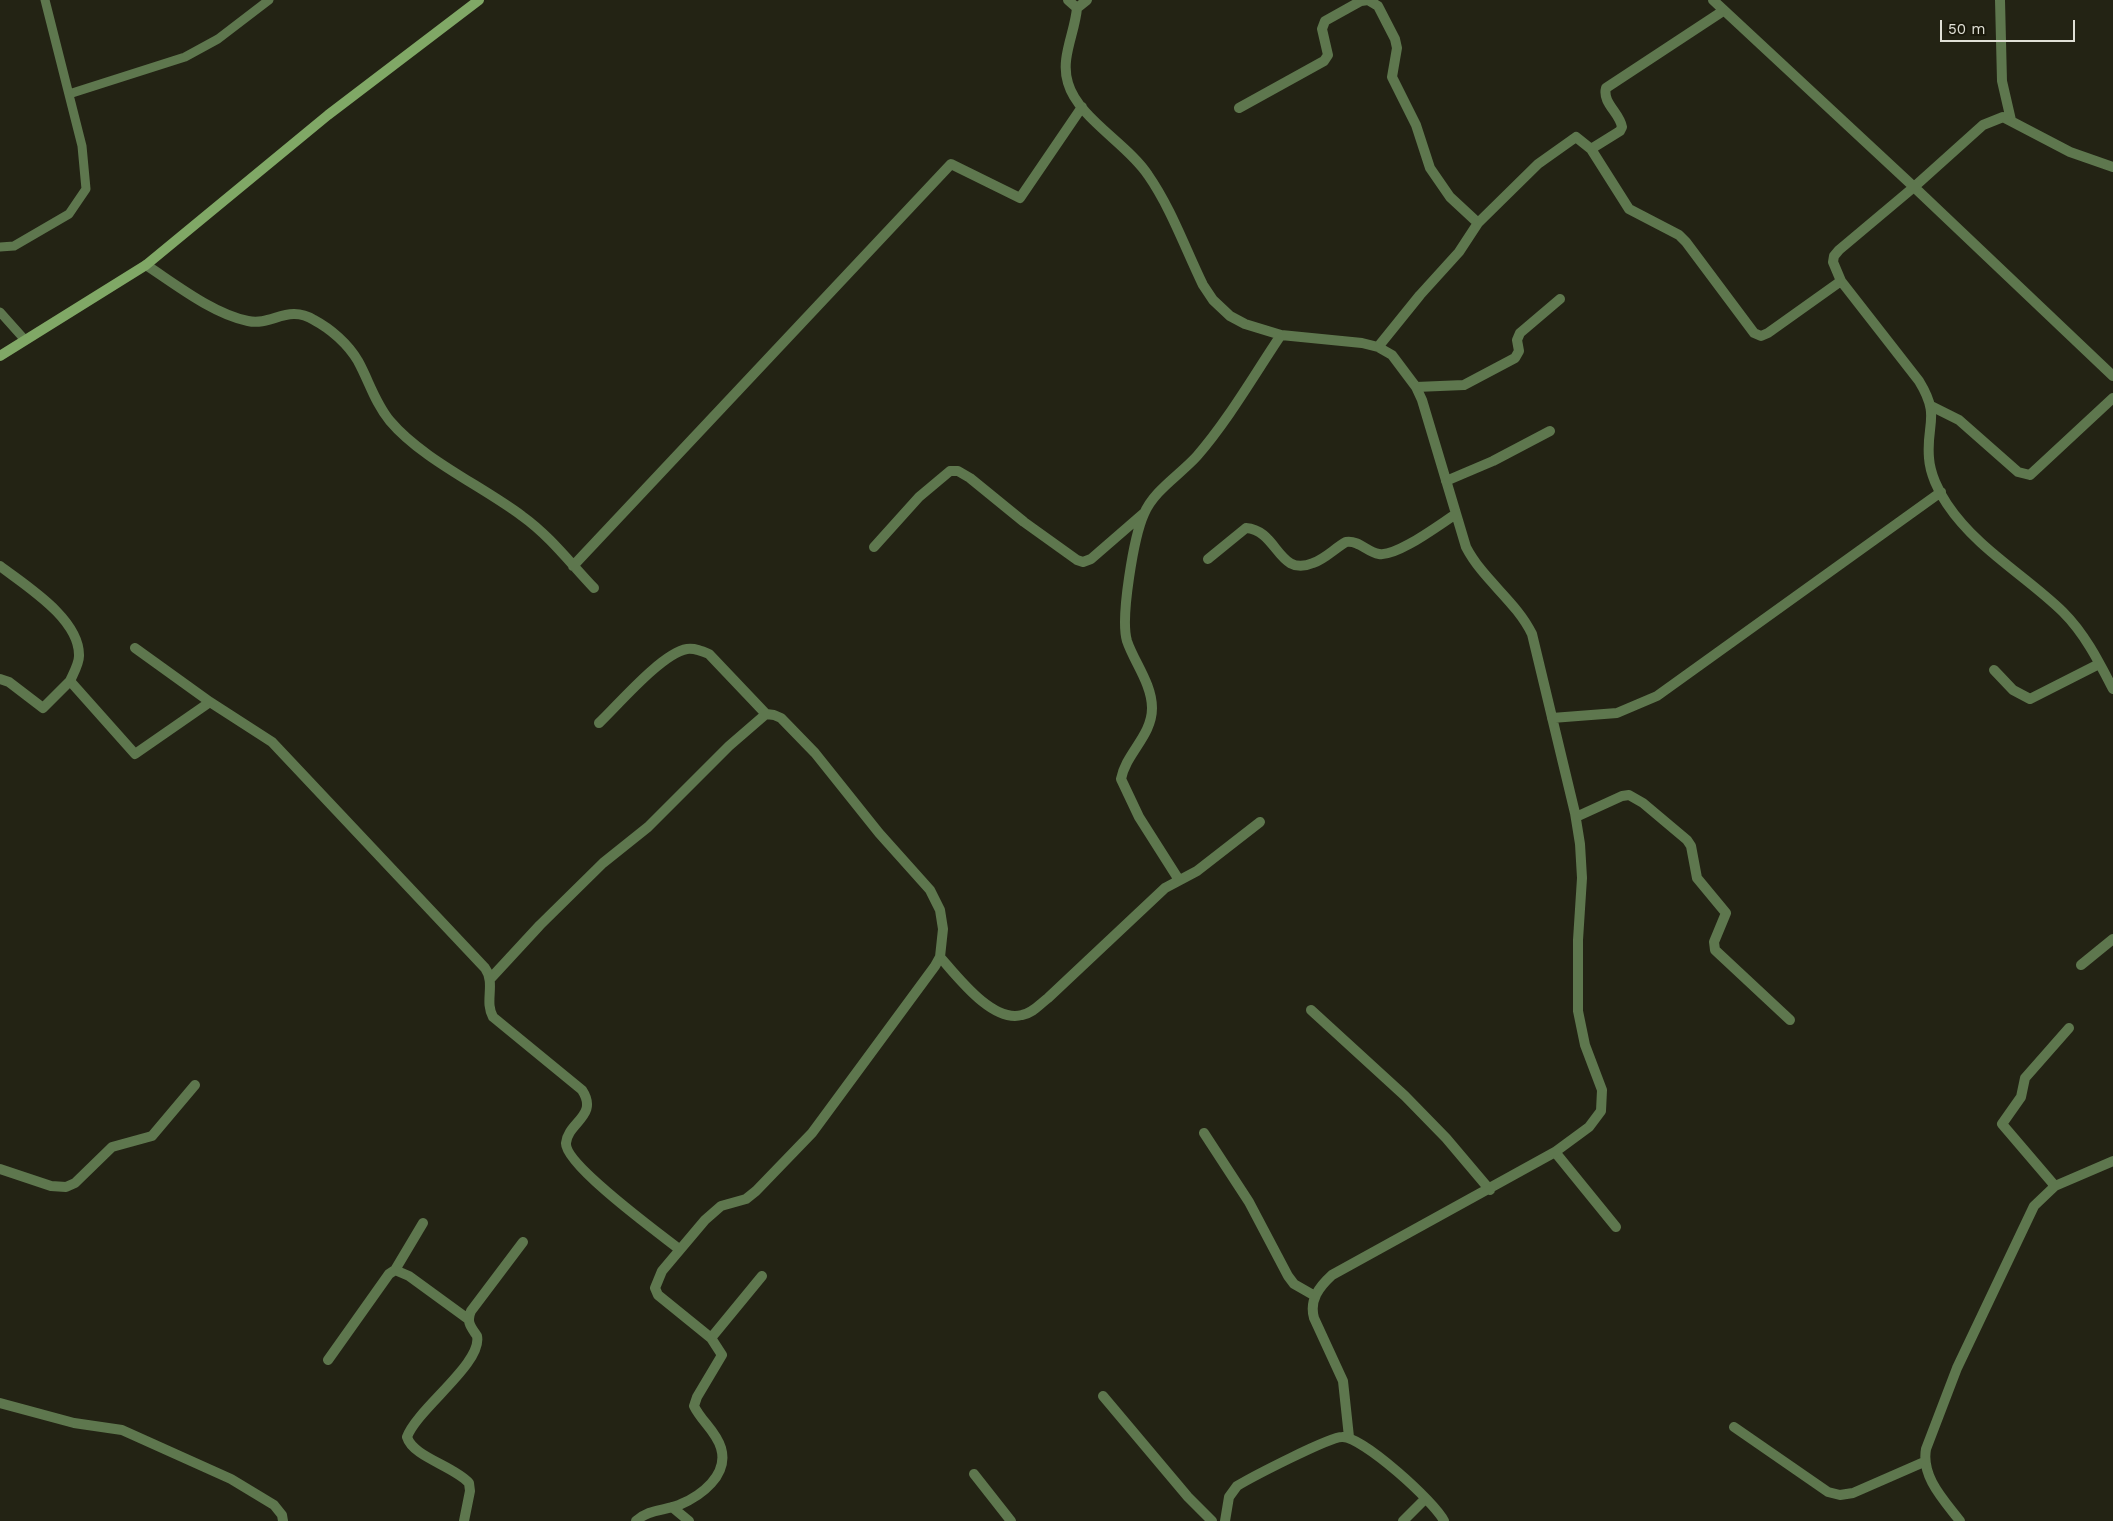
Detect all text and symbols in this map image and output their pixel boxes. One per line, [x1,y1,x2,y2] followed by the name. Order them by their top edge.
[1943,10,2078,42] scale bar
[1948,20,1985,38] text: 50 m

